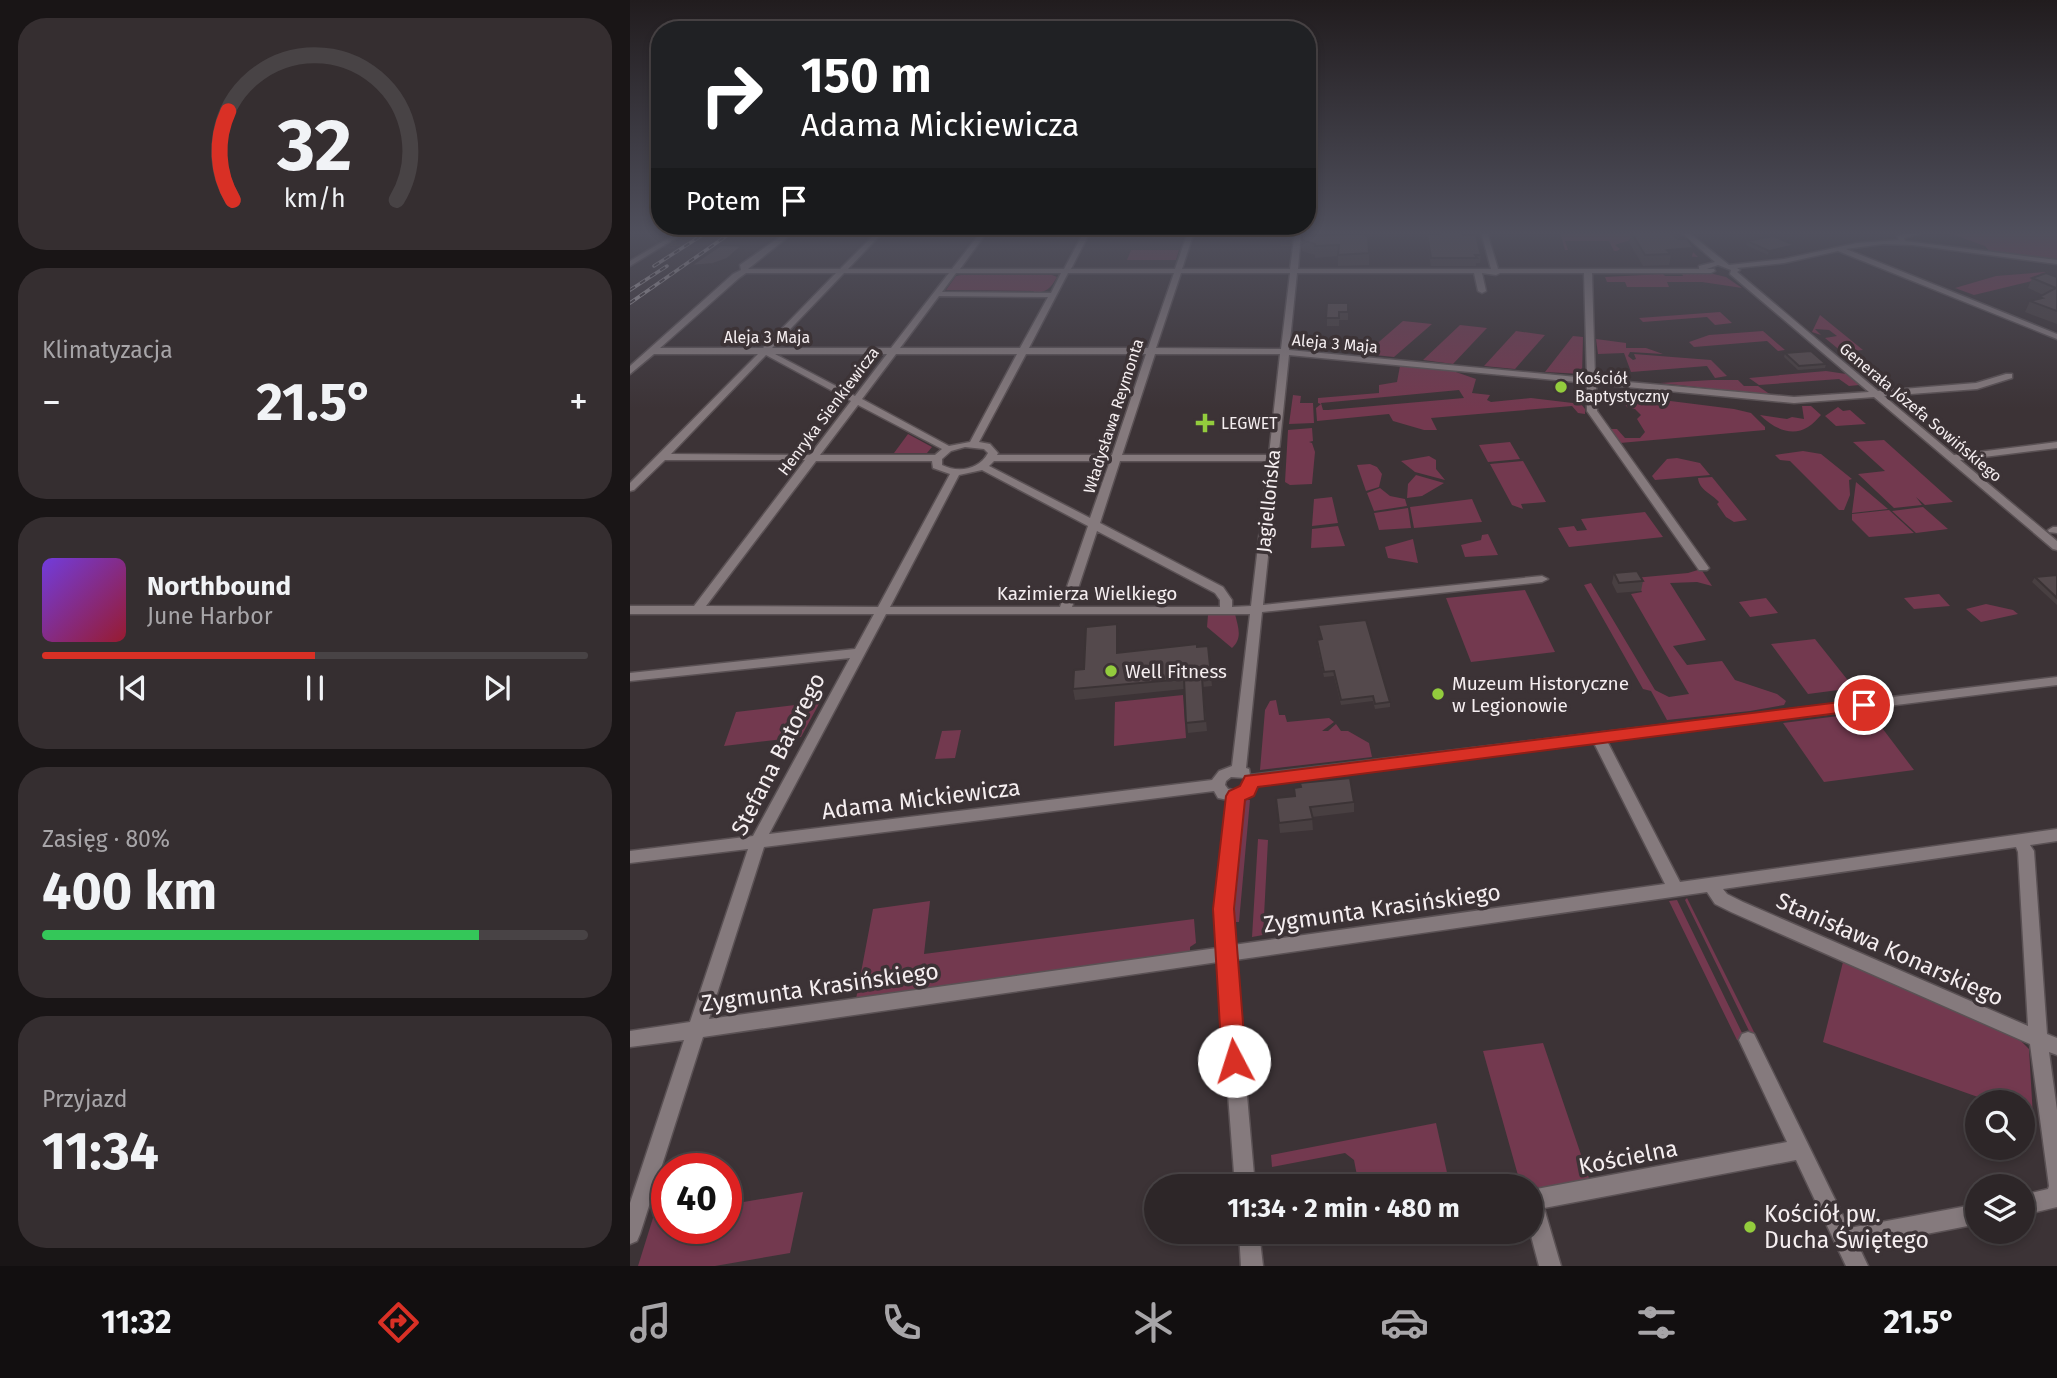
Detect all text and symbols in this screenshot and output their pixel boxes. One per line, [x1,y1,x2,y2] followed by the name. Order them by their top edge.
[801,46,932,105] text: 150 m
[686,49,777,140] icon: right
[277,102,352,189] text: 32
[801,106,1079,144] text: Adama Mickiewicza
[775,182,813,220] icon: arrive
[284,184,346,214] text: km/h
[686,186,761,217] text: Potem
[724,328,810,347] street label: Aleja 3 Maja
[1291,330,1379,357] street label: Aleja 3 Maja
[42,336,173,364] text: Klimatyzacja
[1079,336,1148,496] street label: Władysława Reymonta
[1836,339,2006,486] street label: Generała Józefa Sowińskiego
[774,343,883,479] street label: Henryka Sienkiewicza
[1575,369,1669,406] place label: Kościół Baptystyczny
[256,371,374,434] text: 21.5°
[42,379,61,425] text: −
[569,379,588,425] text: +
[1553,379,1569,395] marker: Kościół Baptystyczny
[1195,413,1215,433] marker: LEGWET
[1221,414,1278,433] place label: LEGWET
[1252,448,1285,554] street label: Jagiellońska
[147,571,291,602] text: Northbound
[997,582,1177,605] street label: Kazimierza Wielkiego
[147,602,273,630] text: June Harbor
[1125,660,1227,683] place label: Well Fitness
[1103,663,1119,679] marker: Well Fitness
[725,668,831,840] street label: Stefana Batorego
[114,669,152,707] icon: previous
[296,669,334,707] icon: pause
[478,669,516,707] icon: next
[1452,672,1629,717] place label: Muzeum Historyczne w Legionowie
[1834,675,1894,735] pin
[1430,686,1446,702] marker: Muzeum Historyczne w Legionowie
[1845,686,1883,724] icon: arrive
[820,773,1022,825] street label: Adama Mickiewicza
[42,825,170,853] text: Zasięg · 80%
[42,860,217,923] text: 400 km
[1262,877,1502,939] street label: Zygmunta Krasińskiego
[1772,886,2008,1012] street label: Stanisława Konarskiego
[700,956,940,1018] street label: Zygmunta Krasińskiego
[1197,1024,1271,1098] position arrow
[42,1085,128,1113] text: Przyjazd
[1965,1090,2035,1244] map controls
[1965,1090,2035,1160] button: search
[42,1120,159,1183] text: 11:34
[1576,1134,1680,1180] street label: Kościelna
[651,1153,742,1244] speed limit sign: 40
[1965,1174,2035,1244] button: layers
[1227,1193,1460,1224] text: 11:34 · 2 min · 480 m
[1764,1200,1929,1254] place label: Kościół pw. Ducha Świętego
[1742,1219,1758,1235] marker: Kościół pw. Ducha Świętego
[374,1298,423,1347] icon: directions
[626,1298,675,1347] icon: music
[877,1298,926,1347] icon: phone
[1129,1298,1178,1347] icon: climate
[1380,1298,1429,1347] icon: car
[1632,1298,1681,1347] icon: filters
[101,1303,171,1341] text: 11:32
[1883,1303,1956,1341] text: 21.5°

